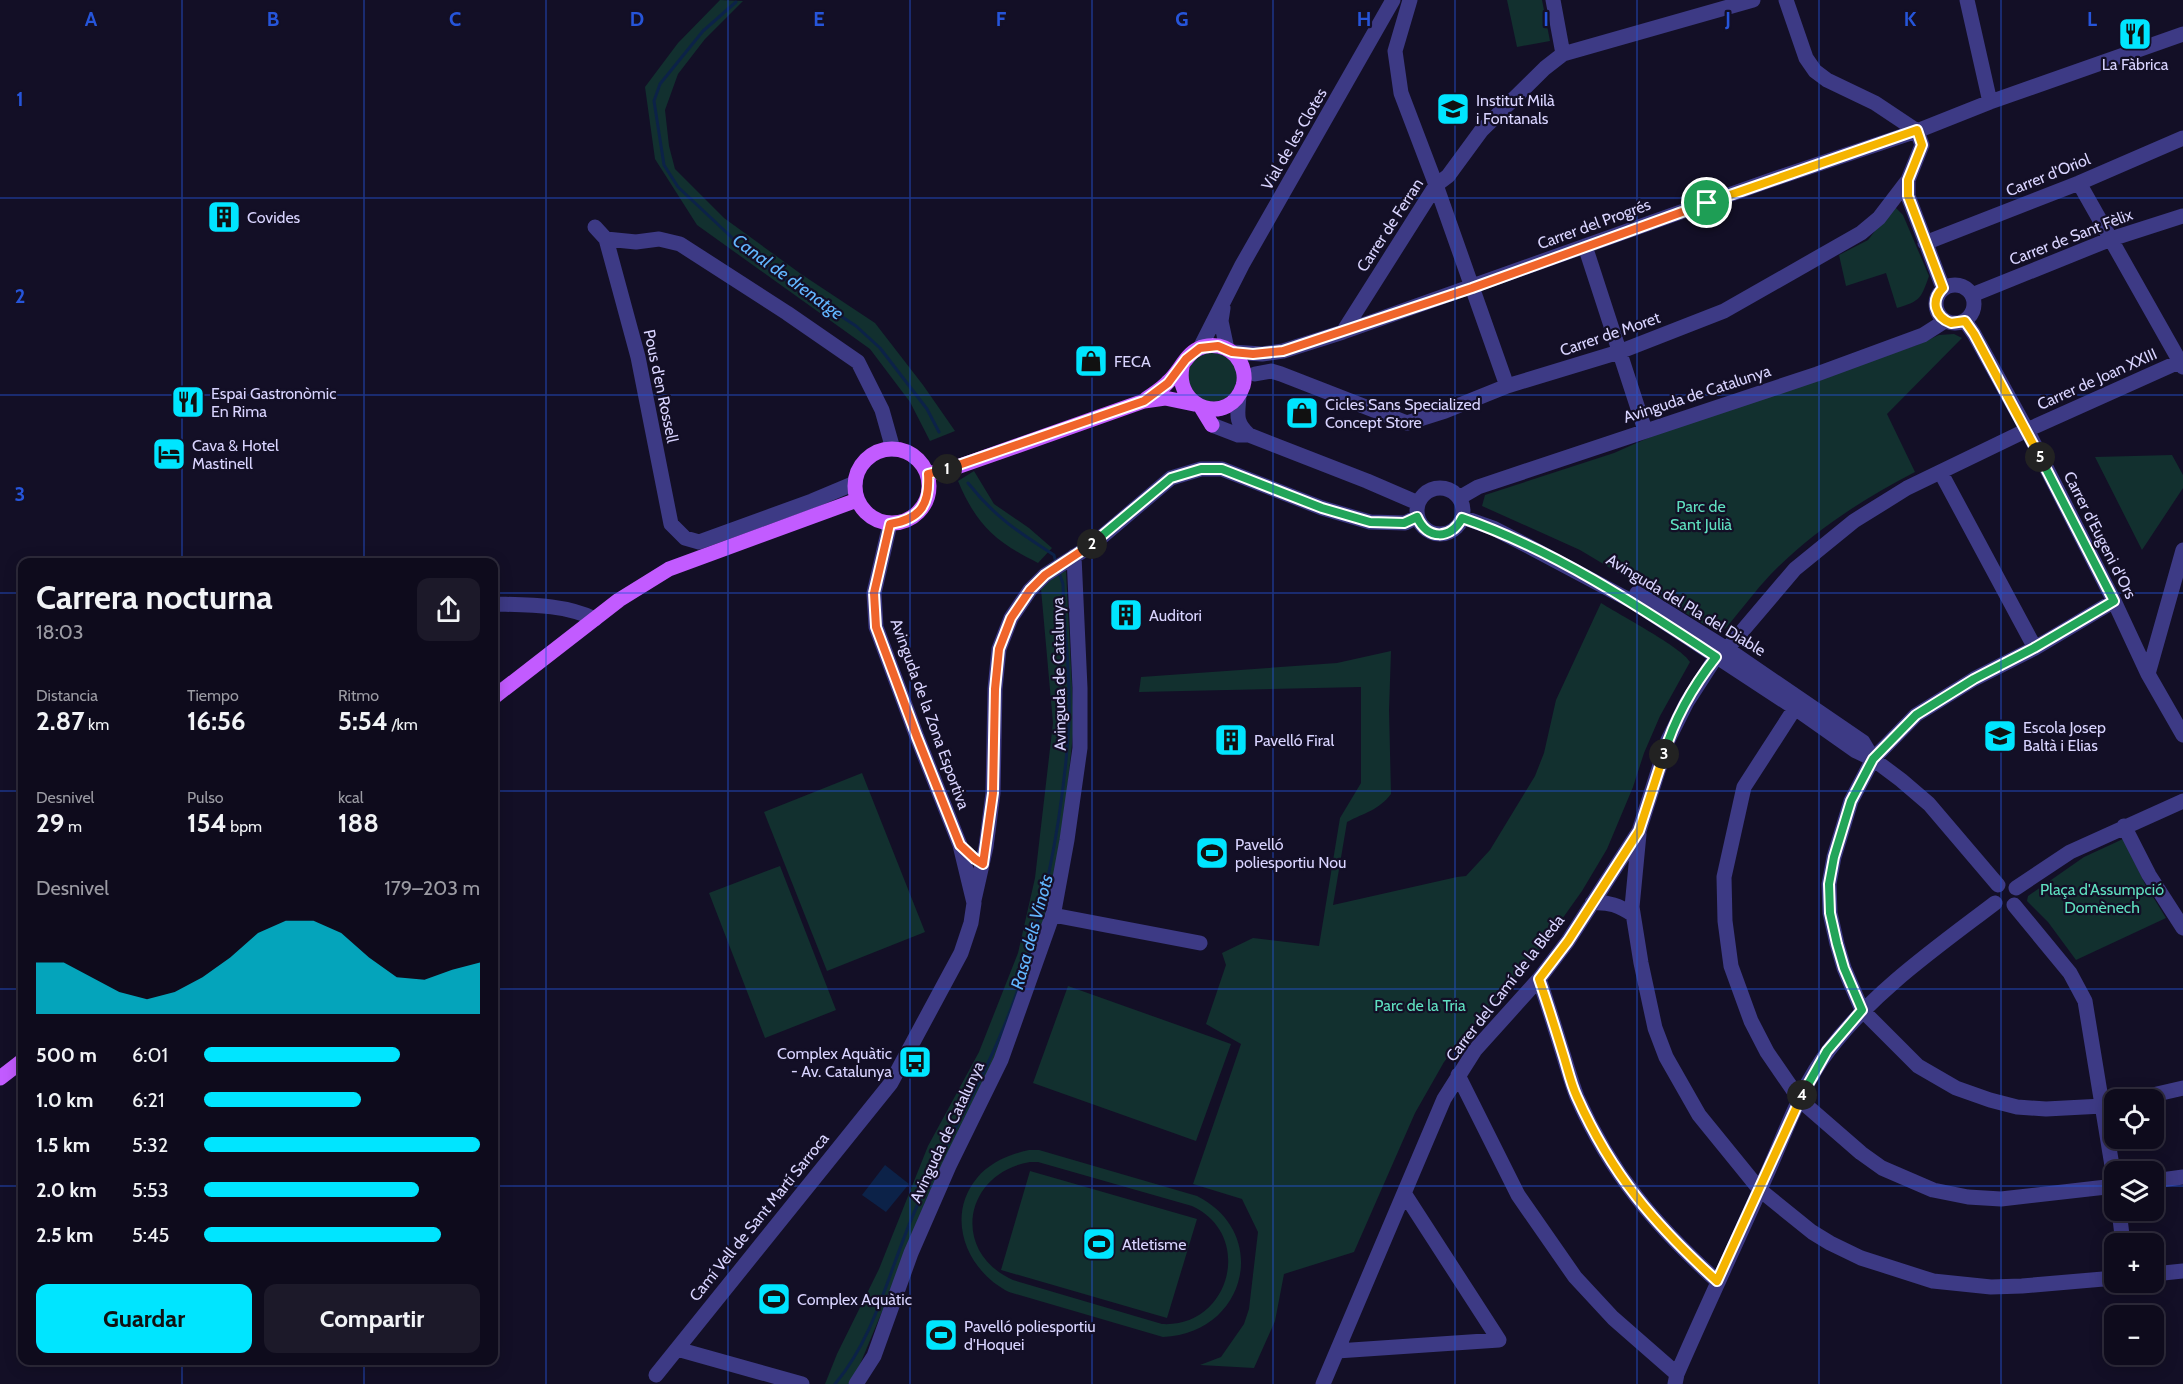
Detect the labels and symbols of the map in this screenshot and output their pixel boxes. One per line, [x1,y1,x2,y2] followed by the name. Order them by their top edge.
[85,7,98,31] text: A
[267,7,279,31] text: B
[449,7,461,31] text: C
[630,7,644,31] text: D
[813,7,825,31] text: E
[996,7,1007,31] text: F
[1175,7,1189,31] text: G
[1357,7,1371,31] text: H
[1543,7,1549,31] text: I
[1724,7,1731,31] text: J
[1904,7,1917,31] text: K
[2087,7,2097,31] text: L
[2117,16,2153,52] restaurant icon: La Fàbrica
[2102,55,2169,74] place label: La Fàbrica
[1257,85,1331,193] street label: Vial de les Clotes
[16,87,24,111] text: 1
[1435,91,1471,127] school or university icon: Institut Milà i Fontanals
[1476,91,1555,128] place label: Institut Milà i Fontanals
[2003,149,2093,201] street label: Carrer d'Oriol
[1353,175,1427,275] street label: Carrer de Ferran
[1681,177,1732,228] pin
[1535,195,1654,253] street label: Carrer del Progrés
[206,199,242,235] building icon: Covides
[2007,205,2136,269] street label: Carrer de Sant Fèlix
[247,208,301,227] place label: Covides
[728,229,848,325] water label: Canal de drenatge
[15,284,25,308] text: 2
[1557,308,1663,360] street label: Carrer de Moret
[640,328,682,445] street label: Pous d'en Rossell
[1073,343,1109,379] shop icon: FECA
[2034,344,2160,414] street label: Carrer de Joan XXIII
[1114,352,1151,371] place label: FECA
[1621,361,1773,427] street label: Avinguda de Catalunya
[170,384,206,420] restaurant icon: Espai Gastronòmic En Rima
[211,384,337,421] place label: Espai Gastronòmic En Rima
[1284,395,1320,431] shop icon: Cicles Sans Specialized Concept Store
[1325,395,1481,432] place label: Cicles Sans Specialized Concept Store
[151,436,187,472] hotel icon: Cava & Hotel Mastinell
[192,436,279,473] place label: Cava & Hotel Mastinell
[2025,442,2055,472] pin: 5
[932,454,962,484] pin: 1
[2060,468,2141,602] street label: Carrer d'Eugeni d'Ors
[15,482,25,506] text: 3
[1670,497,1732,534] park label: Parc de Sant Julià
[1077,529,1107,559] pin: 2
[1603,550,1769,660] street label: Avinguda del Pla del Diable
[1048,597,1070,751] street label: Avinguda de Catalunya
[1108,597,1144,633] building icon: Auditori
[1149,606,1202,625] place label: Auditori
[887,616,973,812] street label: Avinguda de la Zona Esportiva
[1982,718,2018,754] school or university icon: Escola Josep Baltà i Elias
[2023,718,2106,755] place label: Escola Josep Baltà i Elias
[1213,722,1249,758] building icon: Pavelló Firal
[1254,731,1334,750] place label: Pavelló Firal
[1649,739,1679,769] pin: 3
[1194,835,1230,871] sports icon: Pavelló poliesportiu Nou
[1235,835,1346,872] place label: Pavelló poliesportiu Nou
[1006,872,1058,992] water label: Rasa dels Vinots
[2040,880,2164,917] park label: Plaça d'Assumpció Domènech
[1442,911,1568,1065] street label: Carrer del Camí de la Bleda
[1374,996,1466,1015] park label: Parc de la Tria
[777,1044,892,1081] place label: Complex Aquàtic - Av. Catalunya
[897,1044,933,1080] bus stop icon: Complex Aquàtic - Av. Catalunya
[906,1058,988,1206] street label: Avinguda de Catalunya
[1787,1080,1817,1110] pin: 4
[685,1129,833,1305] street label: Camí Vell de Sant Martí Sarroca
[1081,1226,1117,1262] sports icon: Atletisme
[1122,1235,1186,1254] place label: Atletisme
[756,1281,792,1317] sports icon: Complex Aquàtic
[797,1290,912,1309] place label: Complex Aquàtic
[923,1317,959,1353] sports icon: Pavelló poliesportiu d'Hoquei
[964,1317,1096,1354] place label: Pavelló poliesportiu d'Hoquei

